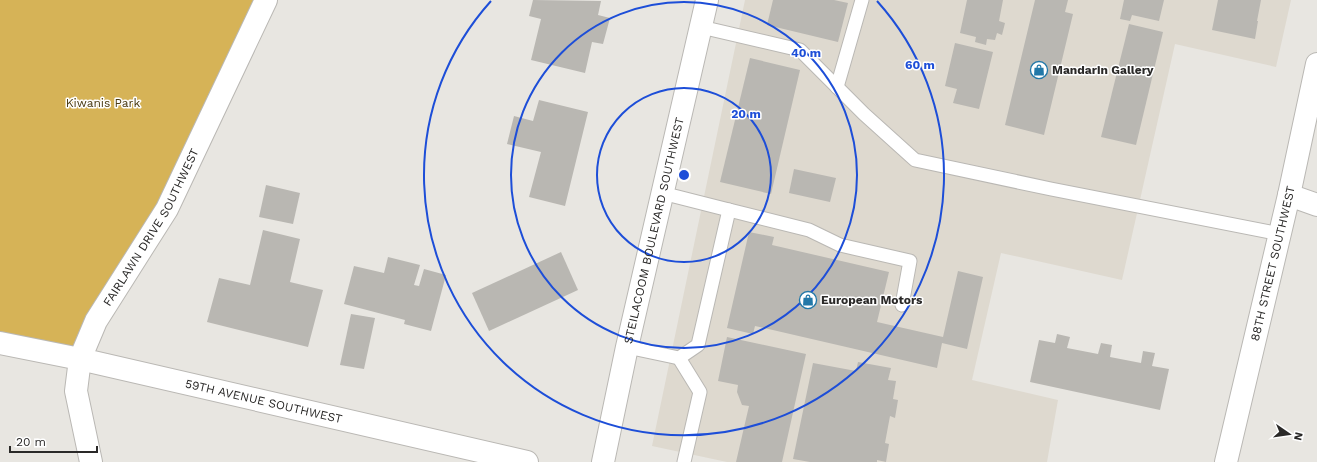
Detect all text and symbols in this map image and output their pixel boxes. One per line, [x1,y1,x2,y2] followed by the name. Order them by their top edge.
[791,46,821,60] text: 40 m
[905,58,935,72] text: 60 m
[1029,60,1049,80] shop icon: Mandarin Gallery
[1052,63,1154,77] place label: Mandarin Gallery
[66,96,140,110] park label: Kiwanis Park
[731,107,761,121] text: 20 m
[621,116,687,345] street label: STEILACOOM BOULEVARD SOUTHWEST
[100,146,202,309] street label: FAIRLAWN DRIVE SOUTHWEST
[677,168,691,182] centre of rings
[1248,185,1298,342] street label: 88TH STREET SOUTHWEST
[798,290,818,310] shop icon: European Motors
[821,293,923,307] place label: European Motors
[184,376,343,426] street label: 59TH AVENUE SOUTHWEST
[1269,414,1309,454] north arrow
[10,428,97,454] scale bar
[1291,431,1306,442] text: N
[16,435,46,449] text: 20 m

